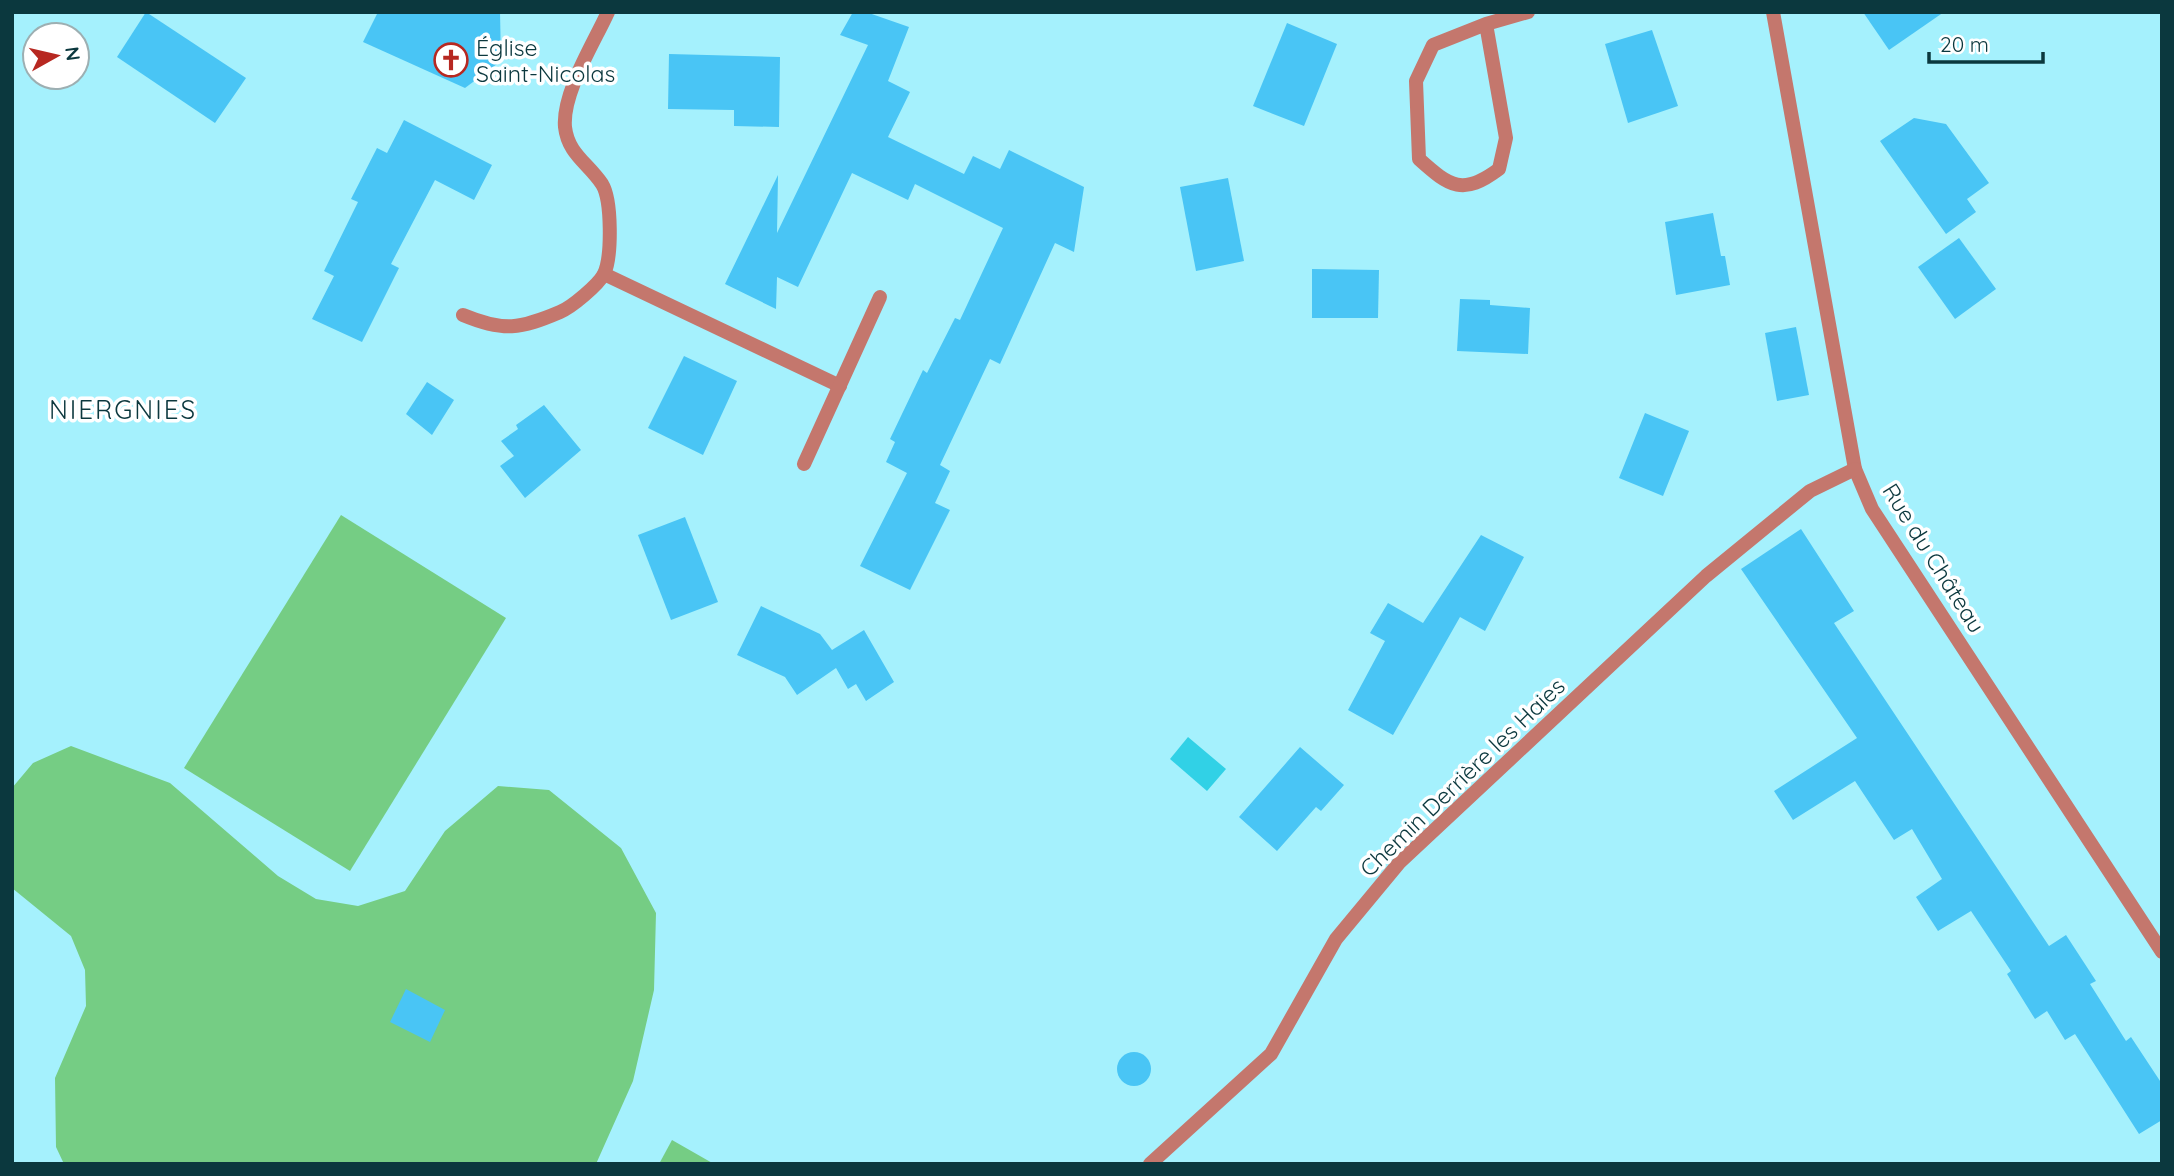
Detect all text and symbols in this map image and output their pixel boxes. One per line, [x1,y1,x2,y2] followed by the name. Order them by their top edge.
[21,21,91,91] north arrow
[1929,21,2043,65] scale bar
[1940,31,1989,57] text: 20 m
[476,33,615,88] place label: Église Saint-Nicolas
[432,41,470,79] church icon: Église Saint-Nicolas
[60,45,86,62] text: N
[49,393,197,426] district label: NIERGNIES
[1876,478,1992,638] street label: Rue du Château
[1353,671,1571,883] street label: Chemin Derrière les Haies

